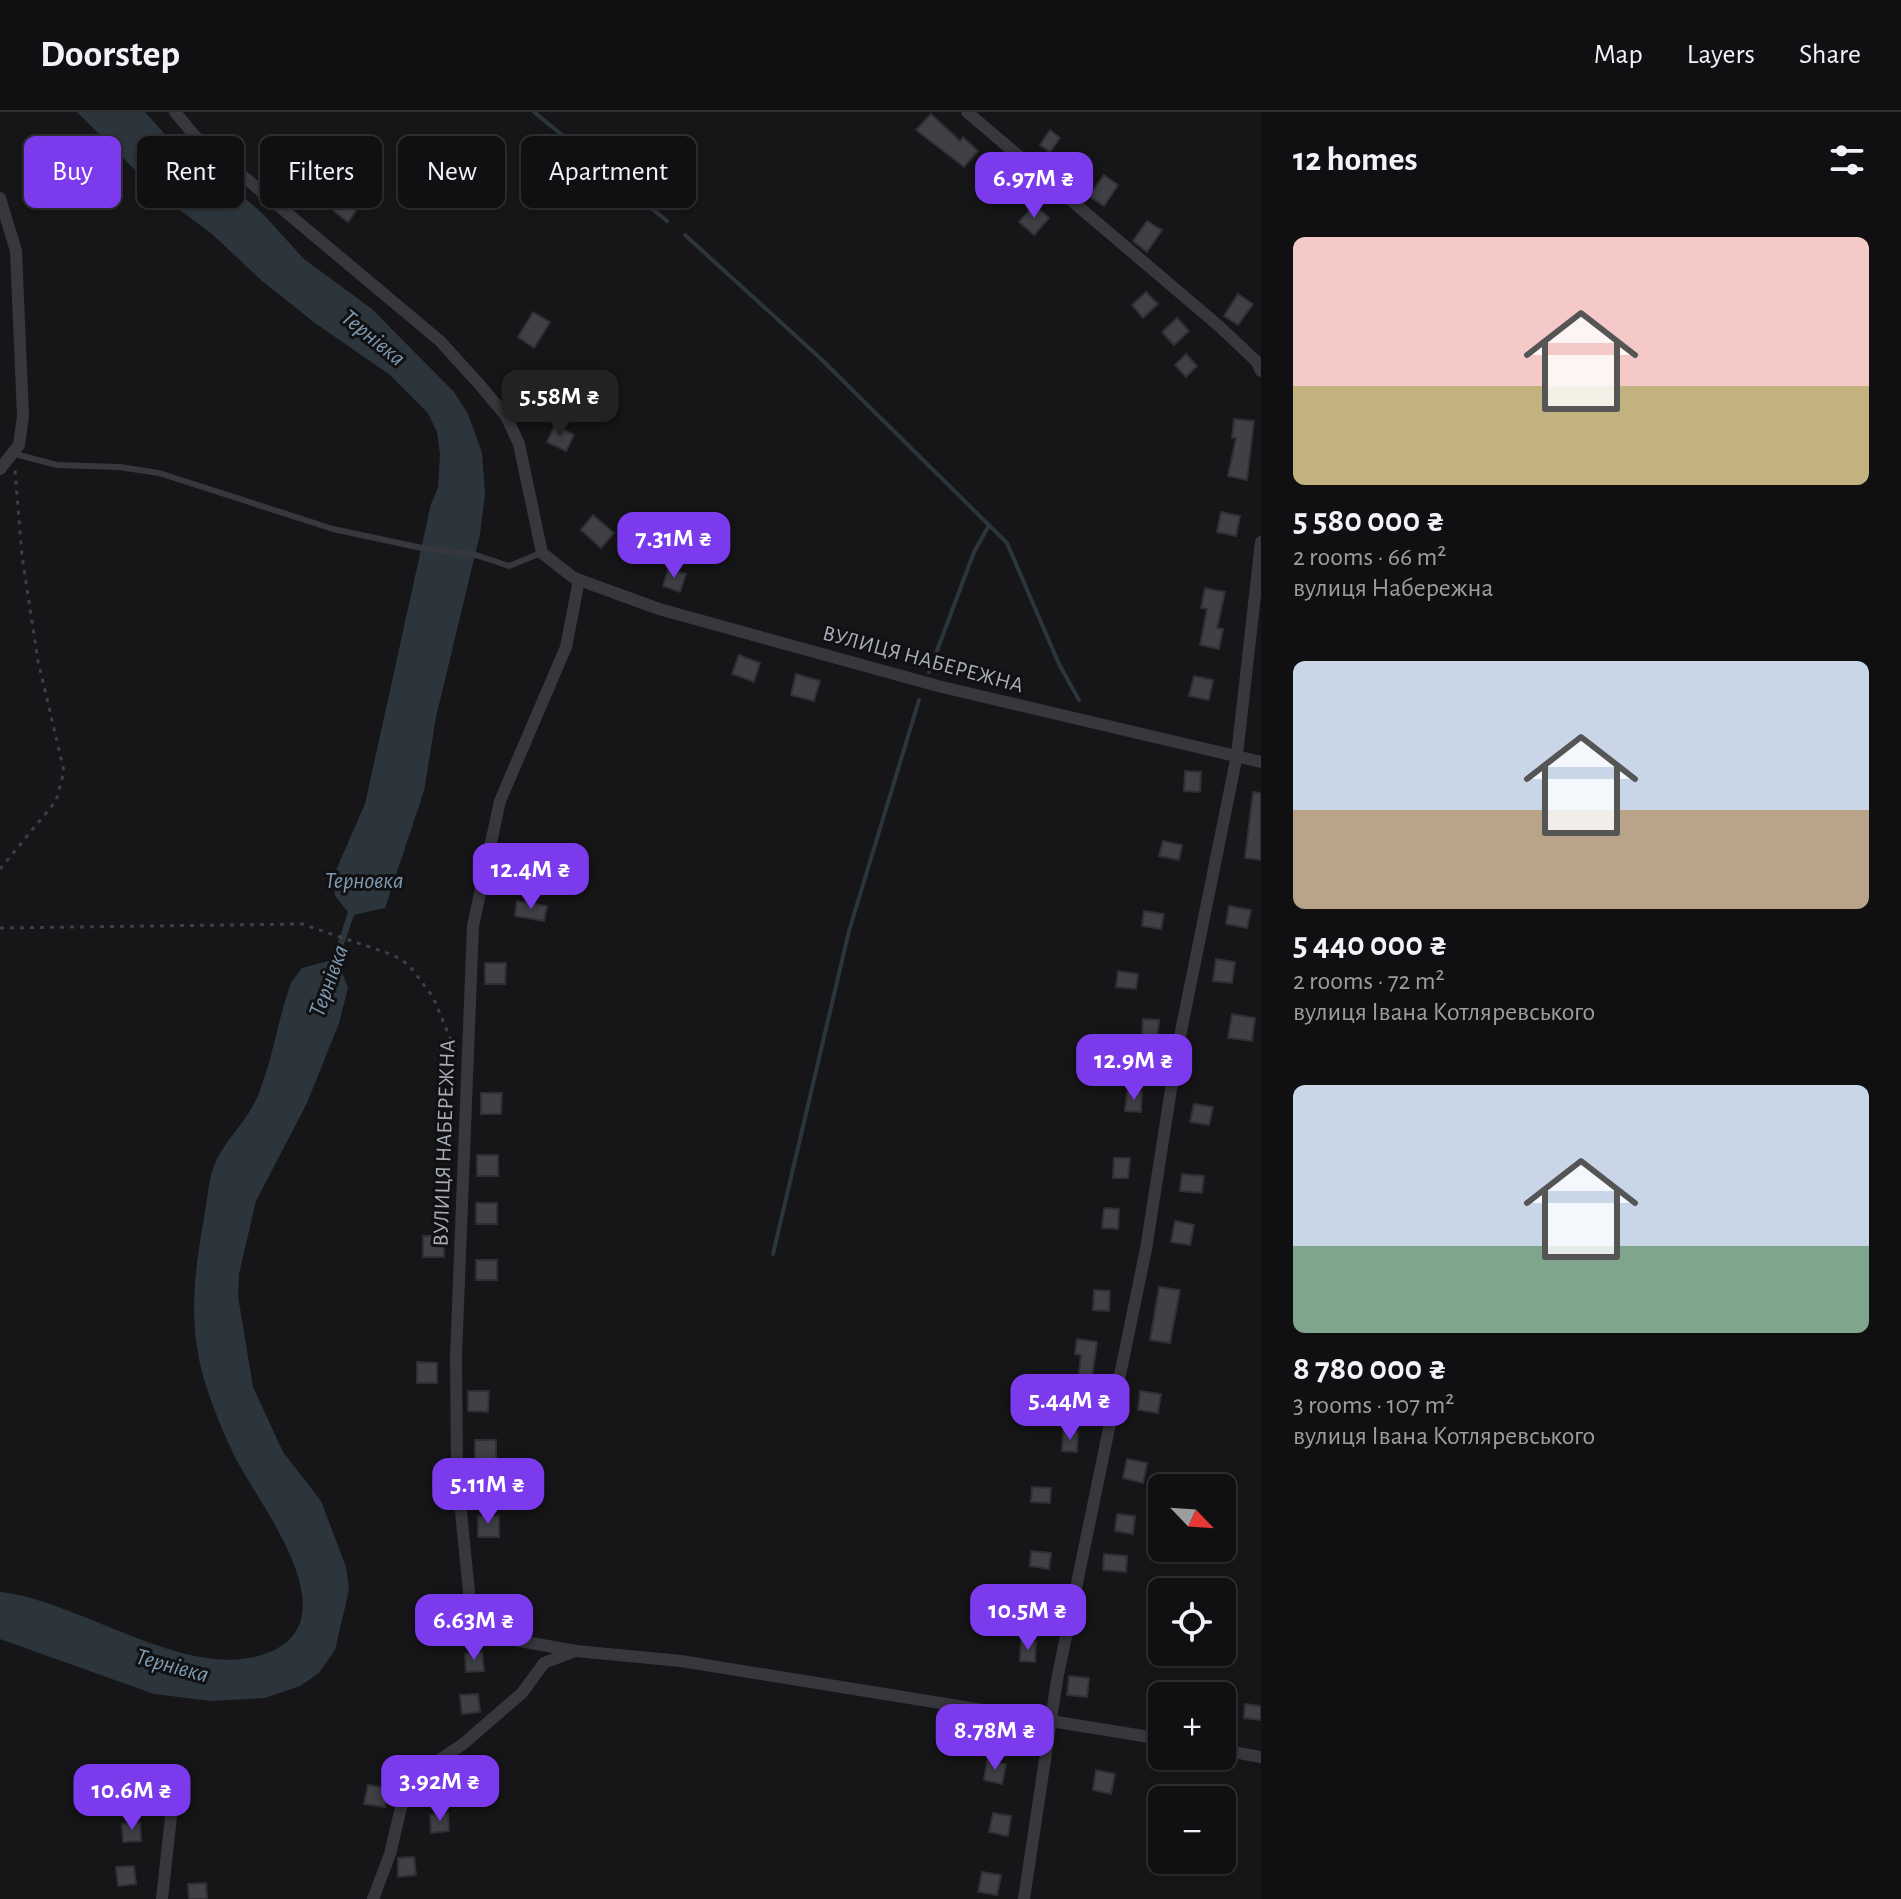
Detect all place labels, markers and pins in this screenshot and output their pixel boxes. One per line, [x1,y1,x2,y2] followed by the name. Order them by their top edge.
[960,152,1108,220] pin: 6.97M ₴
[486,370,634,438] pin: 5.58M ₴
[600,512,748,580] pin: 7.31M ₴
[457,843,605,911] pin: 12.4M ₴
[1060,1034,1208,1102] pin: 12.9M ₴
[996,1374,1144,1442] pin: 5.44M ₴
[414,1458,562,1526] pin: 5.11M ₴
[954,1584,1102,1652] pin: 10.5M ₴
[400,1594,548,1662] pin: 6.63M ₴
[921,1704,1069,1772] pin: 8.78M ₴
[366,1755,514,1823] pin: 3.92M ₴
[58,1764,206,1832] pin: 10.6M ₴

